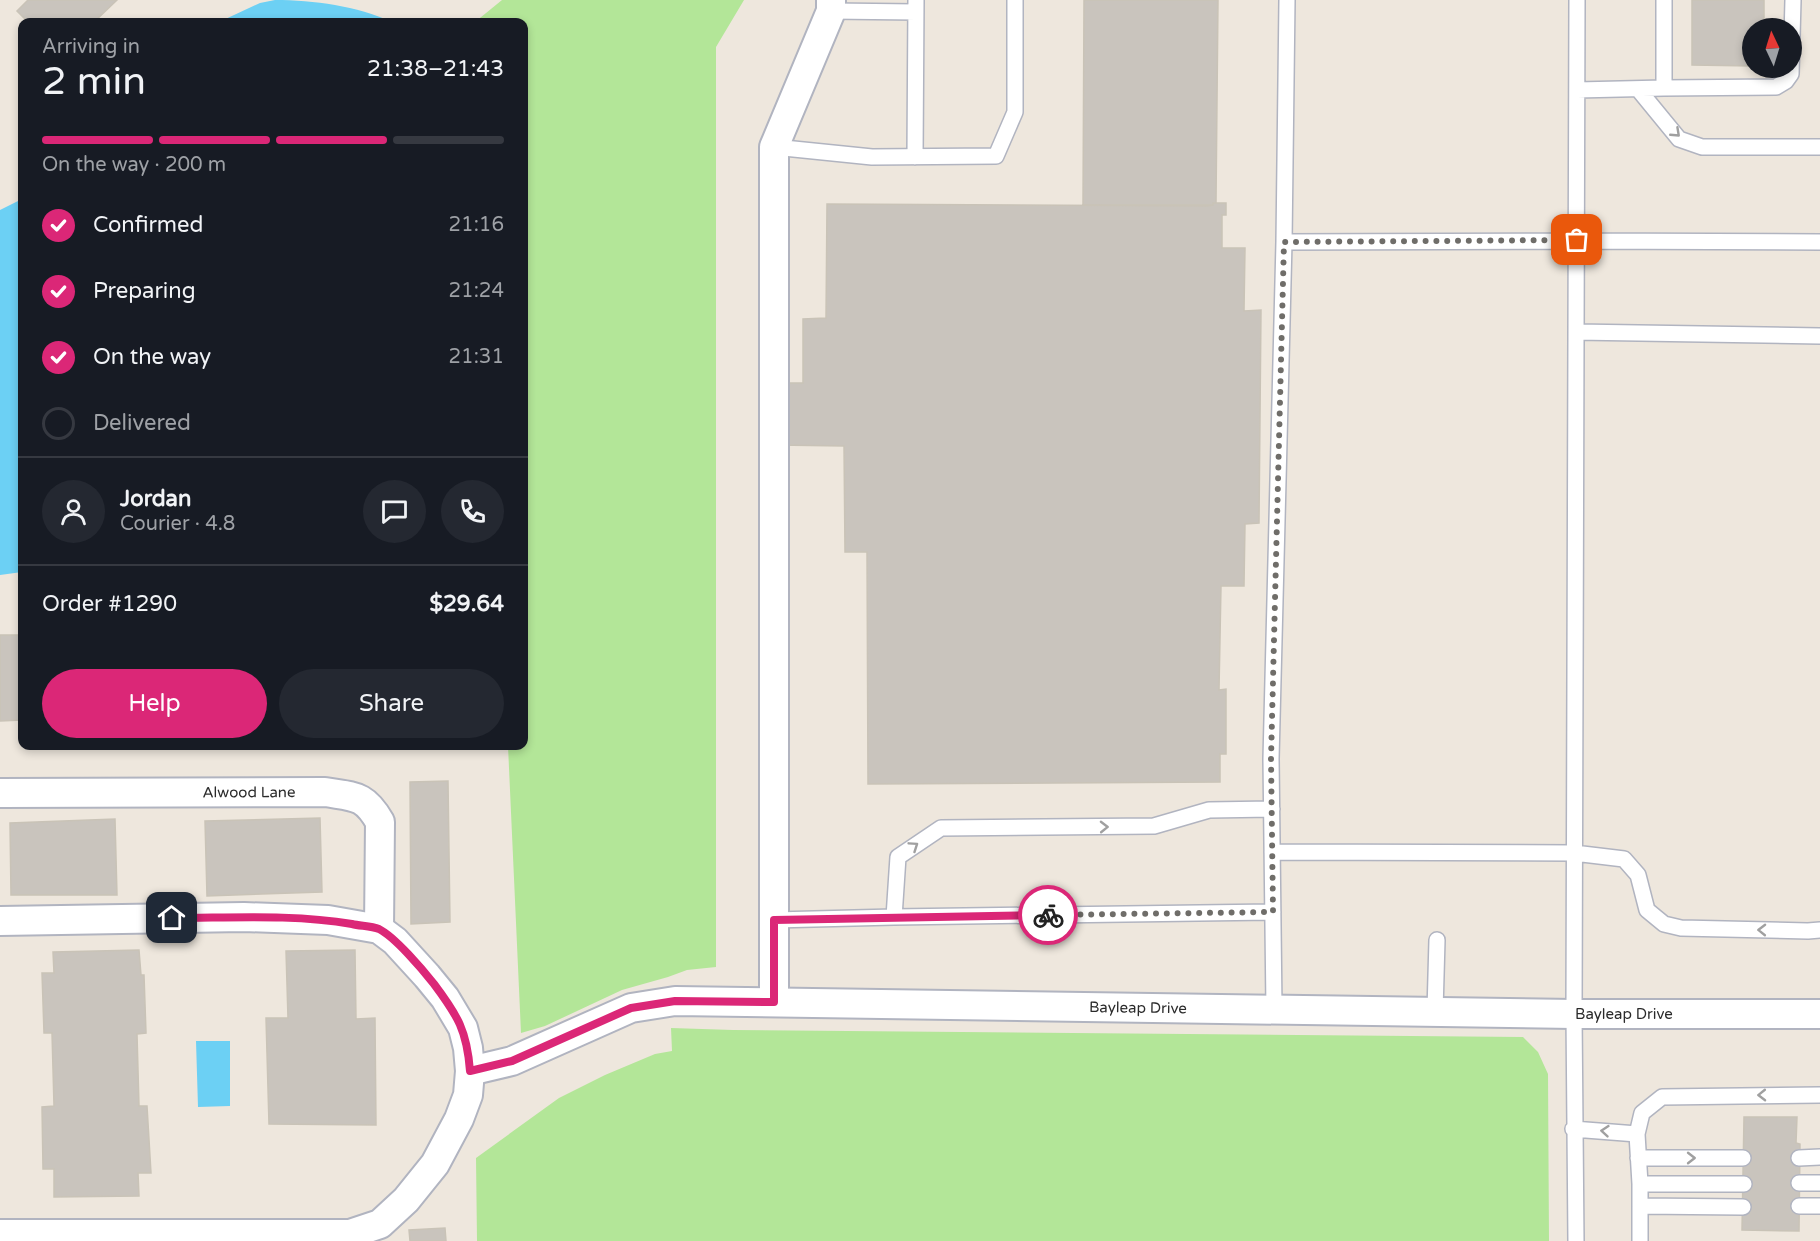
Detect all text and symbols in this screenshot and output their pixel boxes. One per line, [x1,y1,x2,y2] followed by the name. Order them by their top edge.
[1742,18,1802,78] north arrow
[1742,18,1802,78] map controls
[42,35,140,59] text: Arriving in
[367,56,504,82] text: 21:38–21:43
[42,58,146,105] text: 2 min
[1669,126,1679,137] one-way arrow
[42,153,226,177] text: On the way · 200 m
[42,209,75,242] icon: check
[93,212,203,238] text: Confirmed
[449,213,504,237] text: 21:16
[1551,214,1602,265] pin
[1560,223,1593,256] icon: bag
[42,275,75,308] icon: check
[93,278,196,304] text: Preparing
[449,279,504,303] text: 21:24
[42,341,75,374] icon: check
[93,344,211,370] text: On the way
[449,345,504,369] text: 21:31
[93,410,191,436] text: Delivered
[42,480,105,543] button: person
[363,480,426,543] button: chat
[441,480,504,543] button: phone
[120,486,191,512] text: Jordan
[120,512,235,536] text: Courier · 4.8
[42,591,177,617] text: Order #1290
[429,591,504,617] text: $29.64
[42,669,267,738] button: Help
[279,669,504,738] button: Share
[202,783,296,801] street label: Alwood Lane
[1099,821,1108,833] one-way arrow
[908,842,919,853] one-way arrow
[1018,885,1078,945] courier
[146,892,197,943] pin
[1032,899,1065,932] icon: bike
[155,901,188,934] icon: home
[1757,924,1766,936] one-way arrow
[1089,998,1187,1017] street label: Bayleap Drive
[1575,1005,1673,1023] street label: Bayleap Drive
[1757,1089,1766,1102] one-way arrow
[1601,1125,1610,1138] one-way arrow
[1686,1152,1695,1164] one-way arrow

